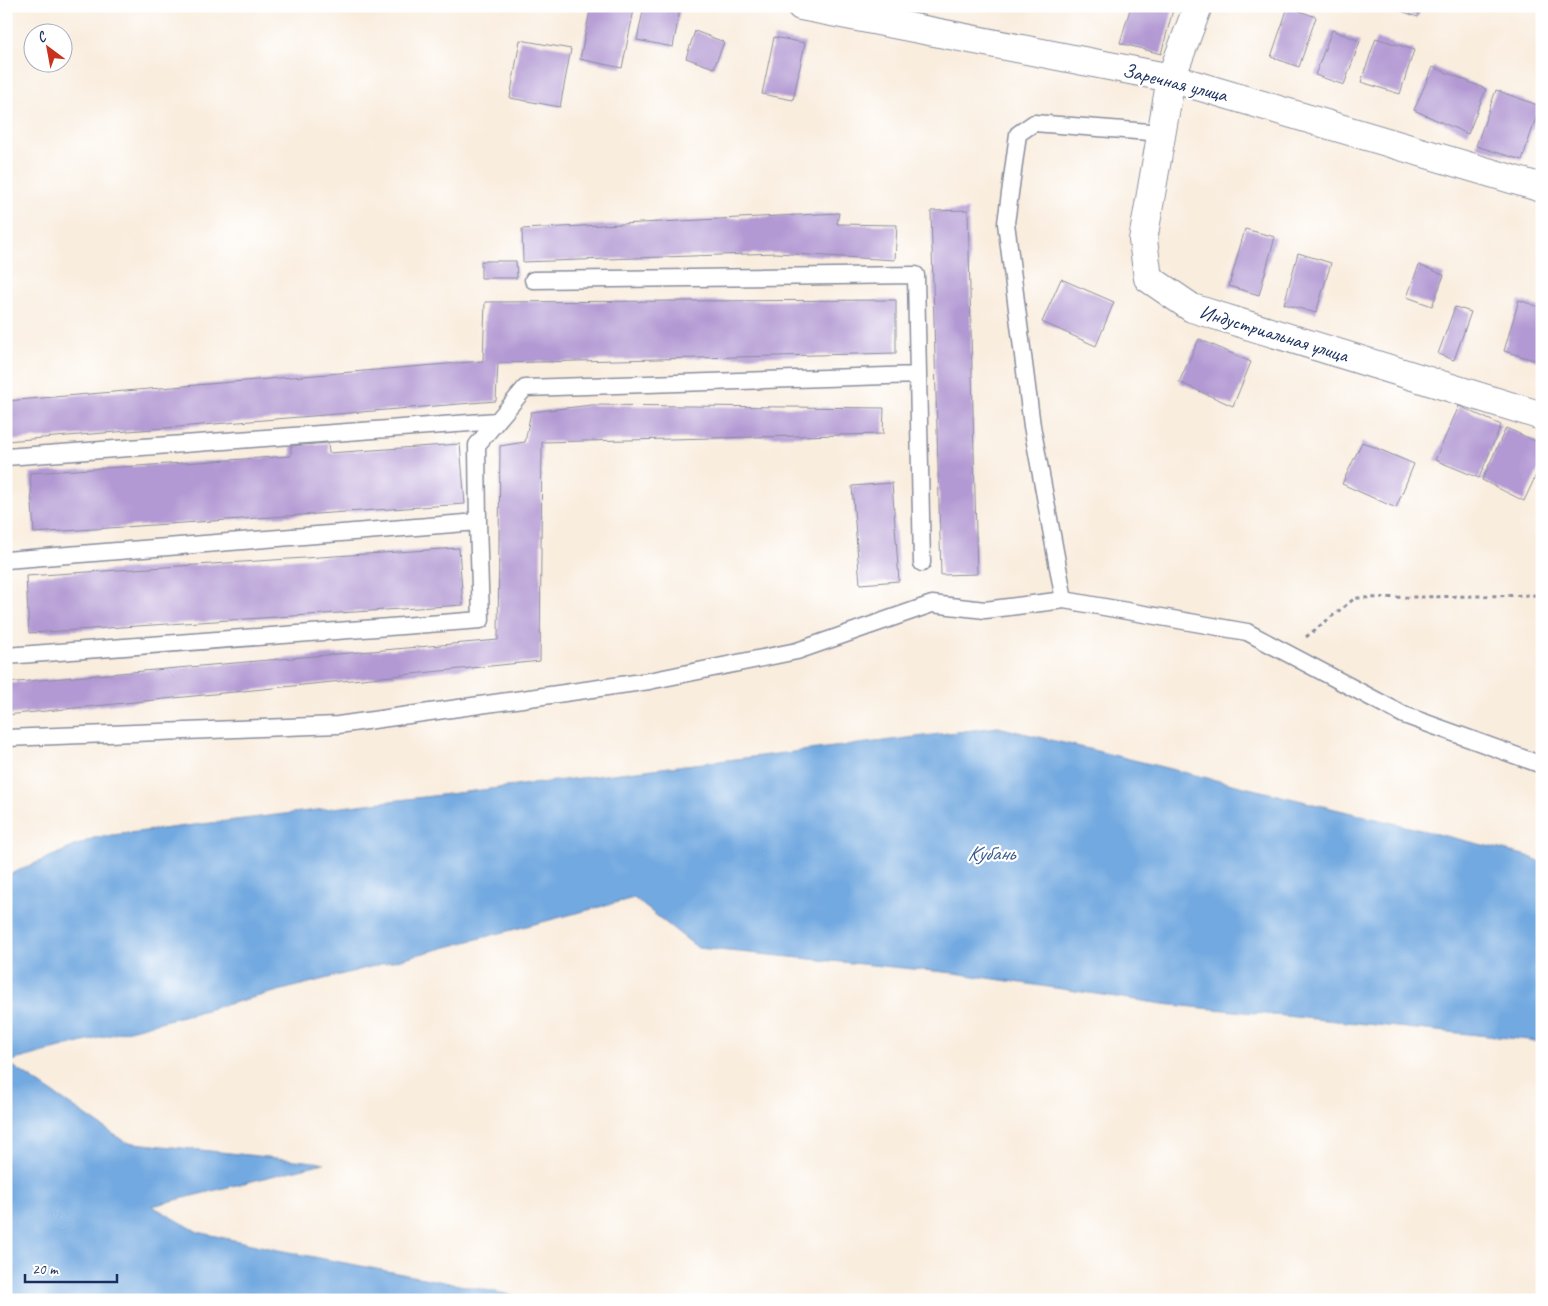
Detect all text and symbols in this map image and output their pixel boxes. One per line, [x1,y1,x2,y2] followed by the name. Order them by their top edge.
[22,22,72,72] north arrow
[34,27,51,46] text: С
[1120,57,1231,108] street label: Заречная улица
[1197,299,1353,369] street label: Индустриальная улица
[968,840,1017,866] water label: Кубань
[25,1251,118,1283] scale bar
[32,1260,59,1279] text: 20 m

